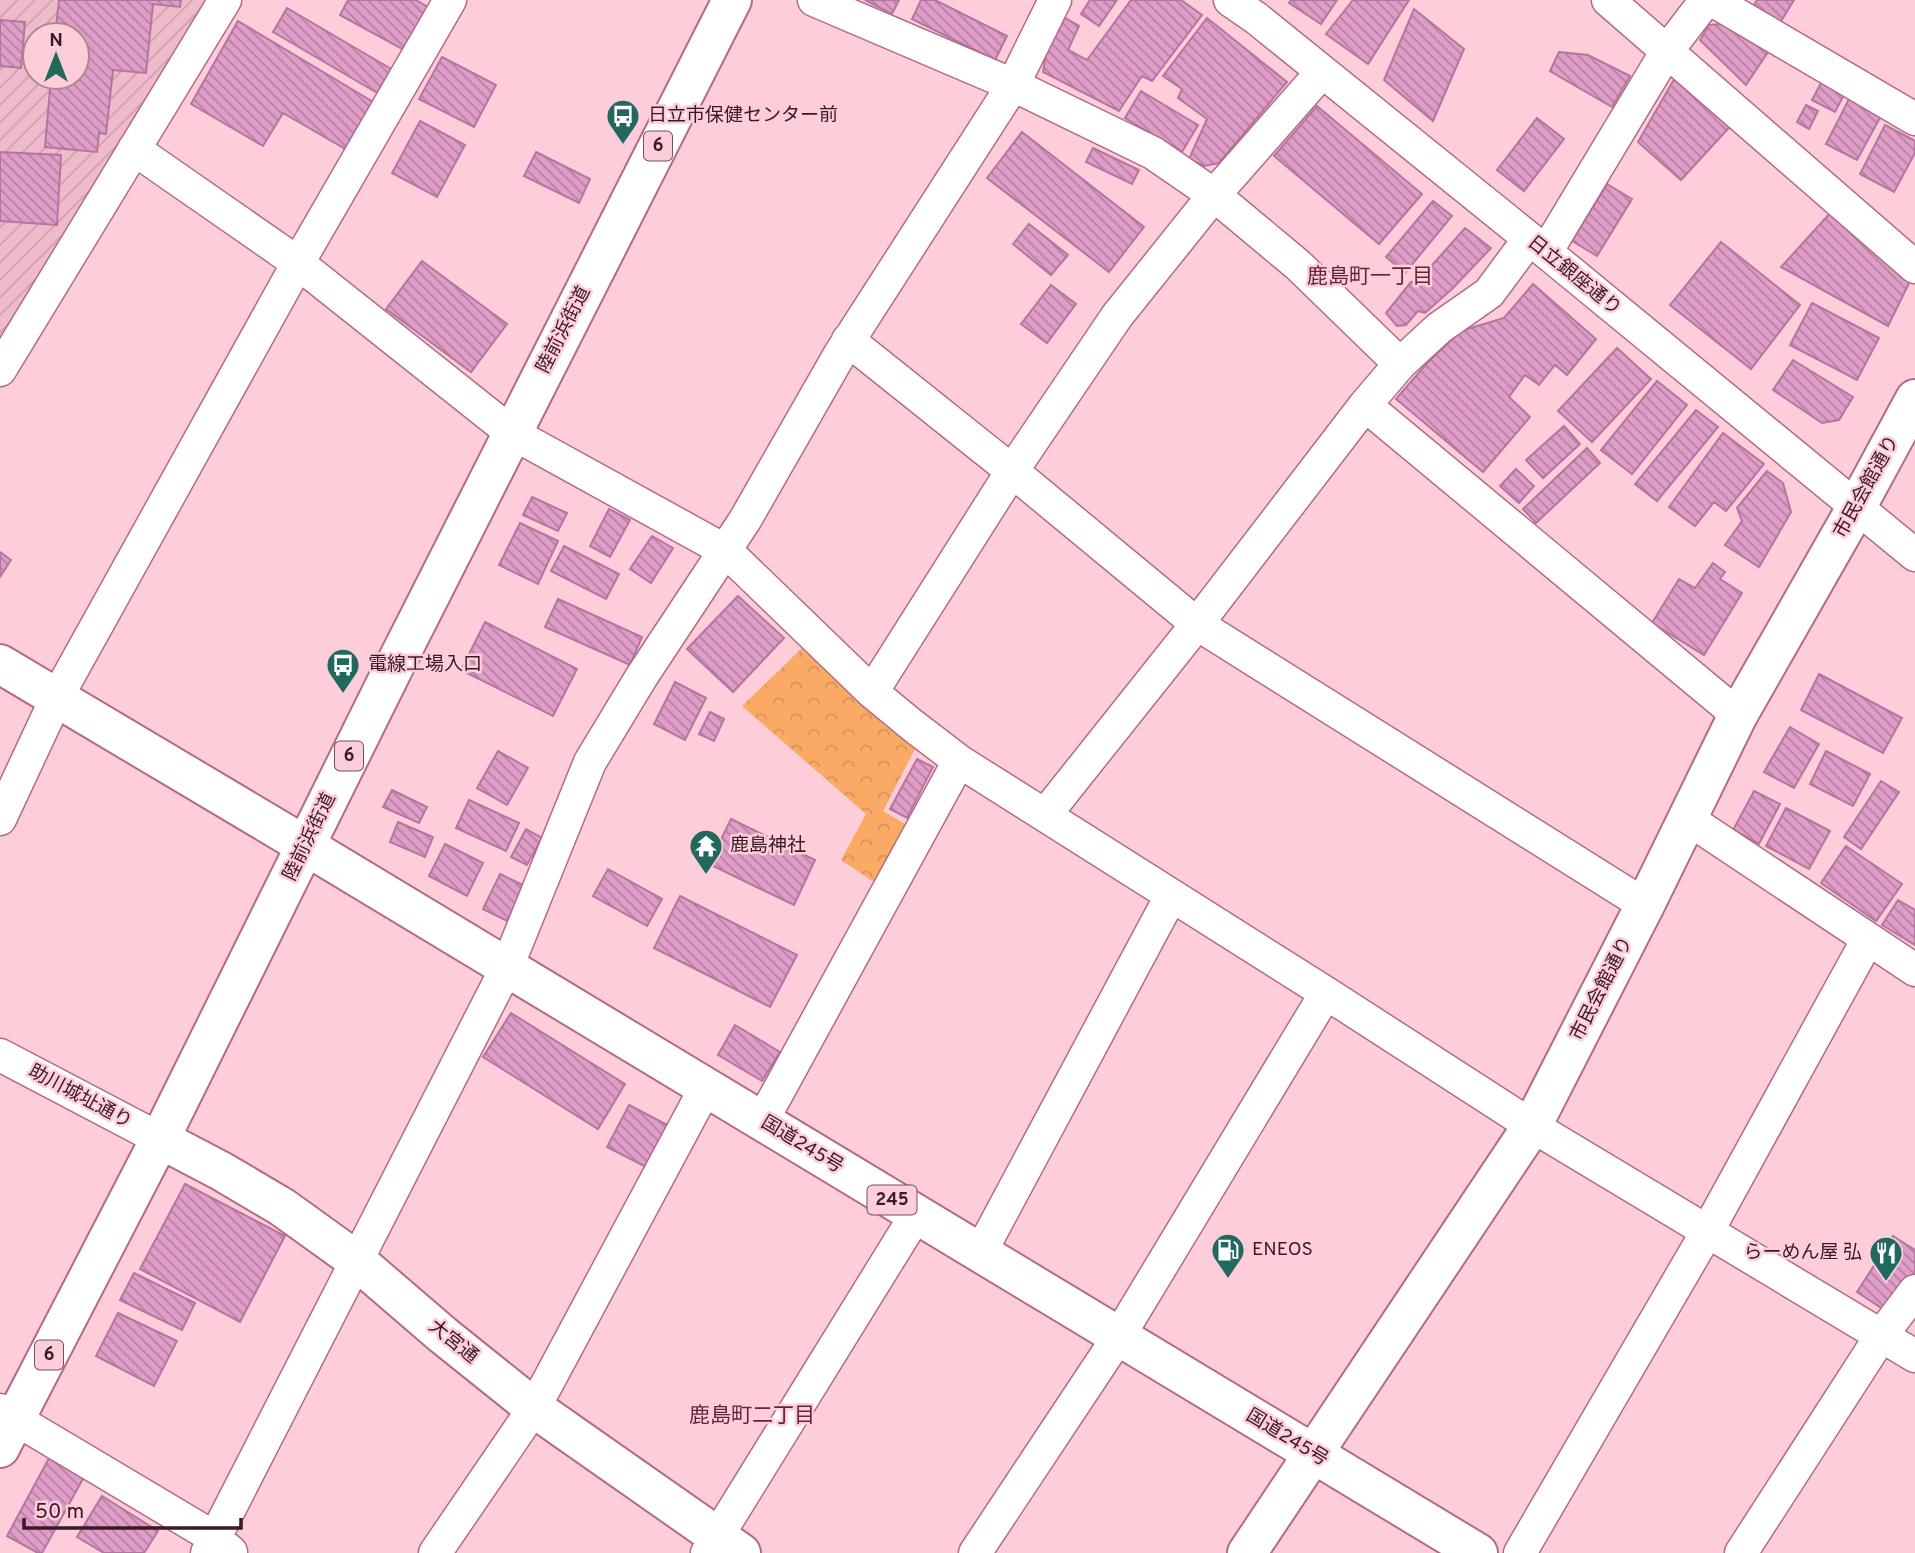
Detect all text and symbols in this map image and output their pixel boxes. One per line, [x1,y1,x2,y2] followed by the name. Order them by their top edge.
[21,21,91,91] north arrow
[49,29,63,53] text: N
[604,97,642,146] bus stop icon: 日立市保健センター前
[648,104,838,128] place label: 日立市保健センター前
[644,132,672,160] road number: 6
[1522,231,1626,321] street label: 日立銀座通り
[1307,264,1433,291] district label: 鹿島町一丁目
[532,282,596,378] street label: 陸前浜街道
[1829,431,1905,543] street label: 市民会館通り
[324,646,362,695] bus stop icon: 電線工場入口
[368,653,482,677] place label: 電線工場入口
[335,742,363,770] road number: 6
[278,789,342,885] street label: 陸前浜街道
[687,827,725,876] temple icon: 鹿島神社
[730,834,806,858] place label: 鹿島神社
[1565,933,1639,1045] street label: 市民会館通り
[24,1060,136,1134] street label: 助川城址通り
[756,1111,848,1179] street label: 国道245号
[868,1185,917,1214] road number: 245
[1209,1231,1247,1280] fuel station icon: ENEOS
[1867,1234,1905,1283] restaurant icon: らーめん屋 弘
[1252,1238,1313,1262] place label: ENEOS
[1744,1241,1862,1265] place label: らーめん屋 弘
[423,1315,483,1369] street label: 大宮通
[35,1340,63,1370] road number: 6
[689,1403,815,1430] district label: 鹿島町二丁目
[1241,1404,1333,1472] street label: 国道245号
[24,1486,242,1530] scale bar
[35,1499,84,1526] text: 50 m

